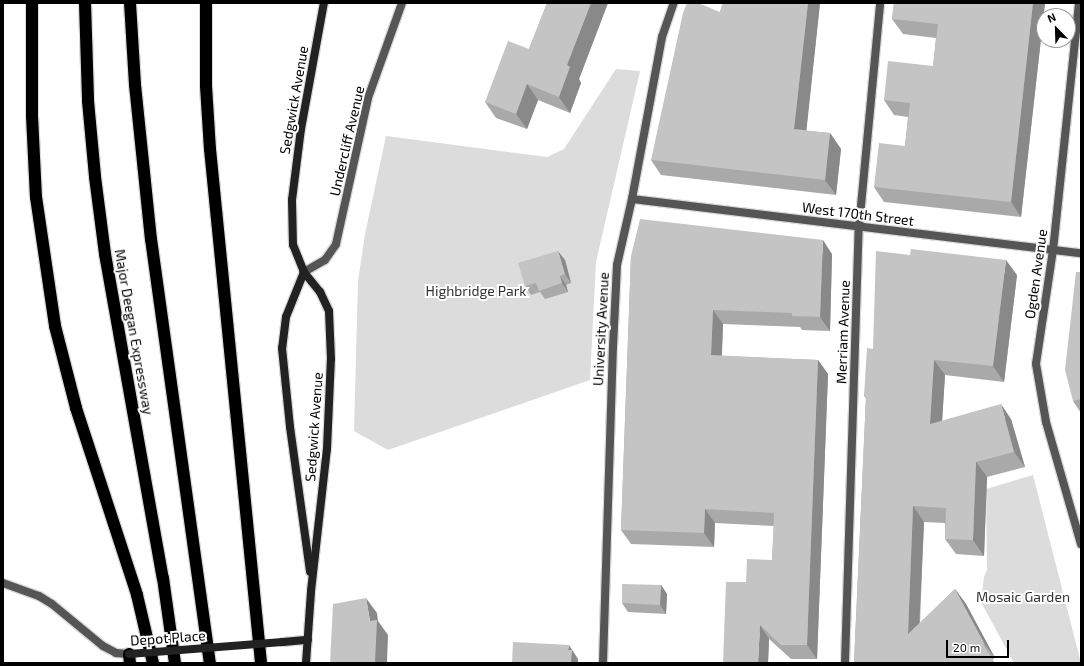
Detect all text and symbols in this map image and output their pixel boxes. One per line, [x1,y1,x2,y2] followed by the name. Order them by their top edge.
[1036,8,1076,48] north arrow
[1045,10,1058,25] text: N
[276,44,312,156] street label: Sedgwick Avenue
[326,84,368,198] street label: Undercliff Avenue
[801,199,915,229] street label: West 170th Street
[1021,228,1051,320] street label: Ogden Avenue
[111,248,157,416] street label: Major Deegan Expressway
[590,271,612,387] street label: University Avenue
[833,279,853,385] street label: Merriam Avenue
[426,283,526,299] park label: Highbridge Park
[302,371,326,483] street label: Sedgwick Avenue
[976,589,1070,605] park label: Mosaic Garden
[130,627,206,649] street label: Depot Place
[948,632,1011,658] scale bar
[953,640,980,654] text: 20 m

